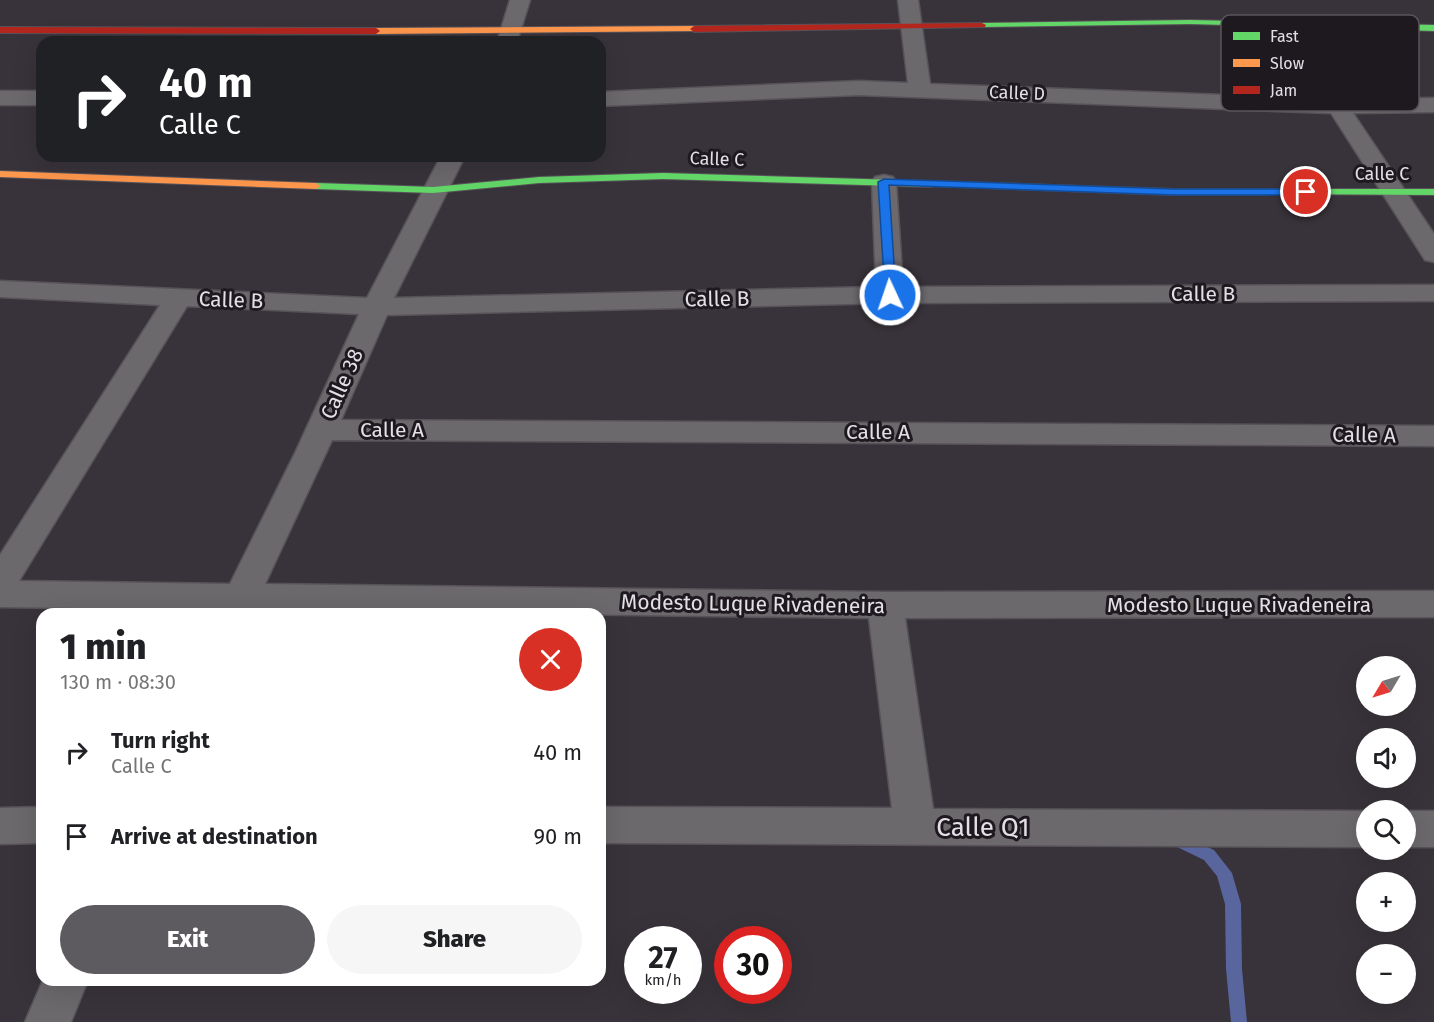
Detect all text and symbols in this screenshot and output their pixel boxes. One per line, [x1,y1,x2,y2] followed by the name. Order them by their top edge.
[1221,15,1419,111] legend
[1270,27,1299,46] text: Fast
[1270,54,1305,73] text: Slow
[159,58,253,108] text: 40 m
[60,60,138,138] icon: right
[989,81,1045,105] street label: Calle D
[1270,81,1297,100] text: Jam
[159,109,241,141] text: Calle C
[689,147,745,171] street label: Calle C
[1355,163,1409,185] street label: Calle C
[1280,166,1331,217] pin
[1289,175,1322,208] icon: arrive
[858,263,922,327] position arrow
[1171,281,1235,307] street label: Calle B
[684,285,750,313] street label: Calle B
[198,286,264,314] street label: Calle B
[315,345,369,423] street label: Calle 38
[360,417,424,443] street label: Calle A
[846,419,910,445] street label: Calle A
[1332,421,1396,449] street label: Calle A
[621,589,885,619] street label: Modesto Luque Rivadeneira
[1107,592,1371,618] street label: Modesto Luque Rivadeneira
[60,625,146,669] text: 1 min
[519,628,582,691] button: close
[1356,656,1416,716] north arrow
[1356,656,1416,1004] map controls
[60,670,176,694] text: 130 m · 08:30
[111,727,210,754] text: Turn right
[1356,728,1416,788] button: sound
[60,736,93,769] icon: right
[533,739,582,766] text: 40 m
[111,754,172,778] text: Calle C
[1356,800,1416,860] button: search
[936,812,1030,843] street label: Calle Q1
[60,820,93,853] icon: arrive
[111,823,318,850] text: Arrive at destination
[533,823,582,850] text: 90 m
[1356,872,1416,932] button: +
[60,905,315,974] button: Exit
[327,905,582,974] button: Share
[714,926,792,1004] speed limit sign: 30
[648,940,678,976] text: 27
[1356,944,1416,1004] button: −
[644,971,682,989] text: km/h

